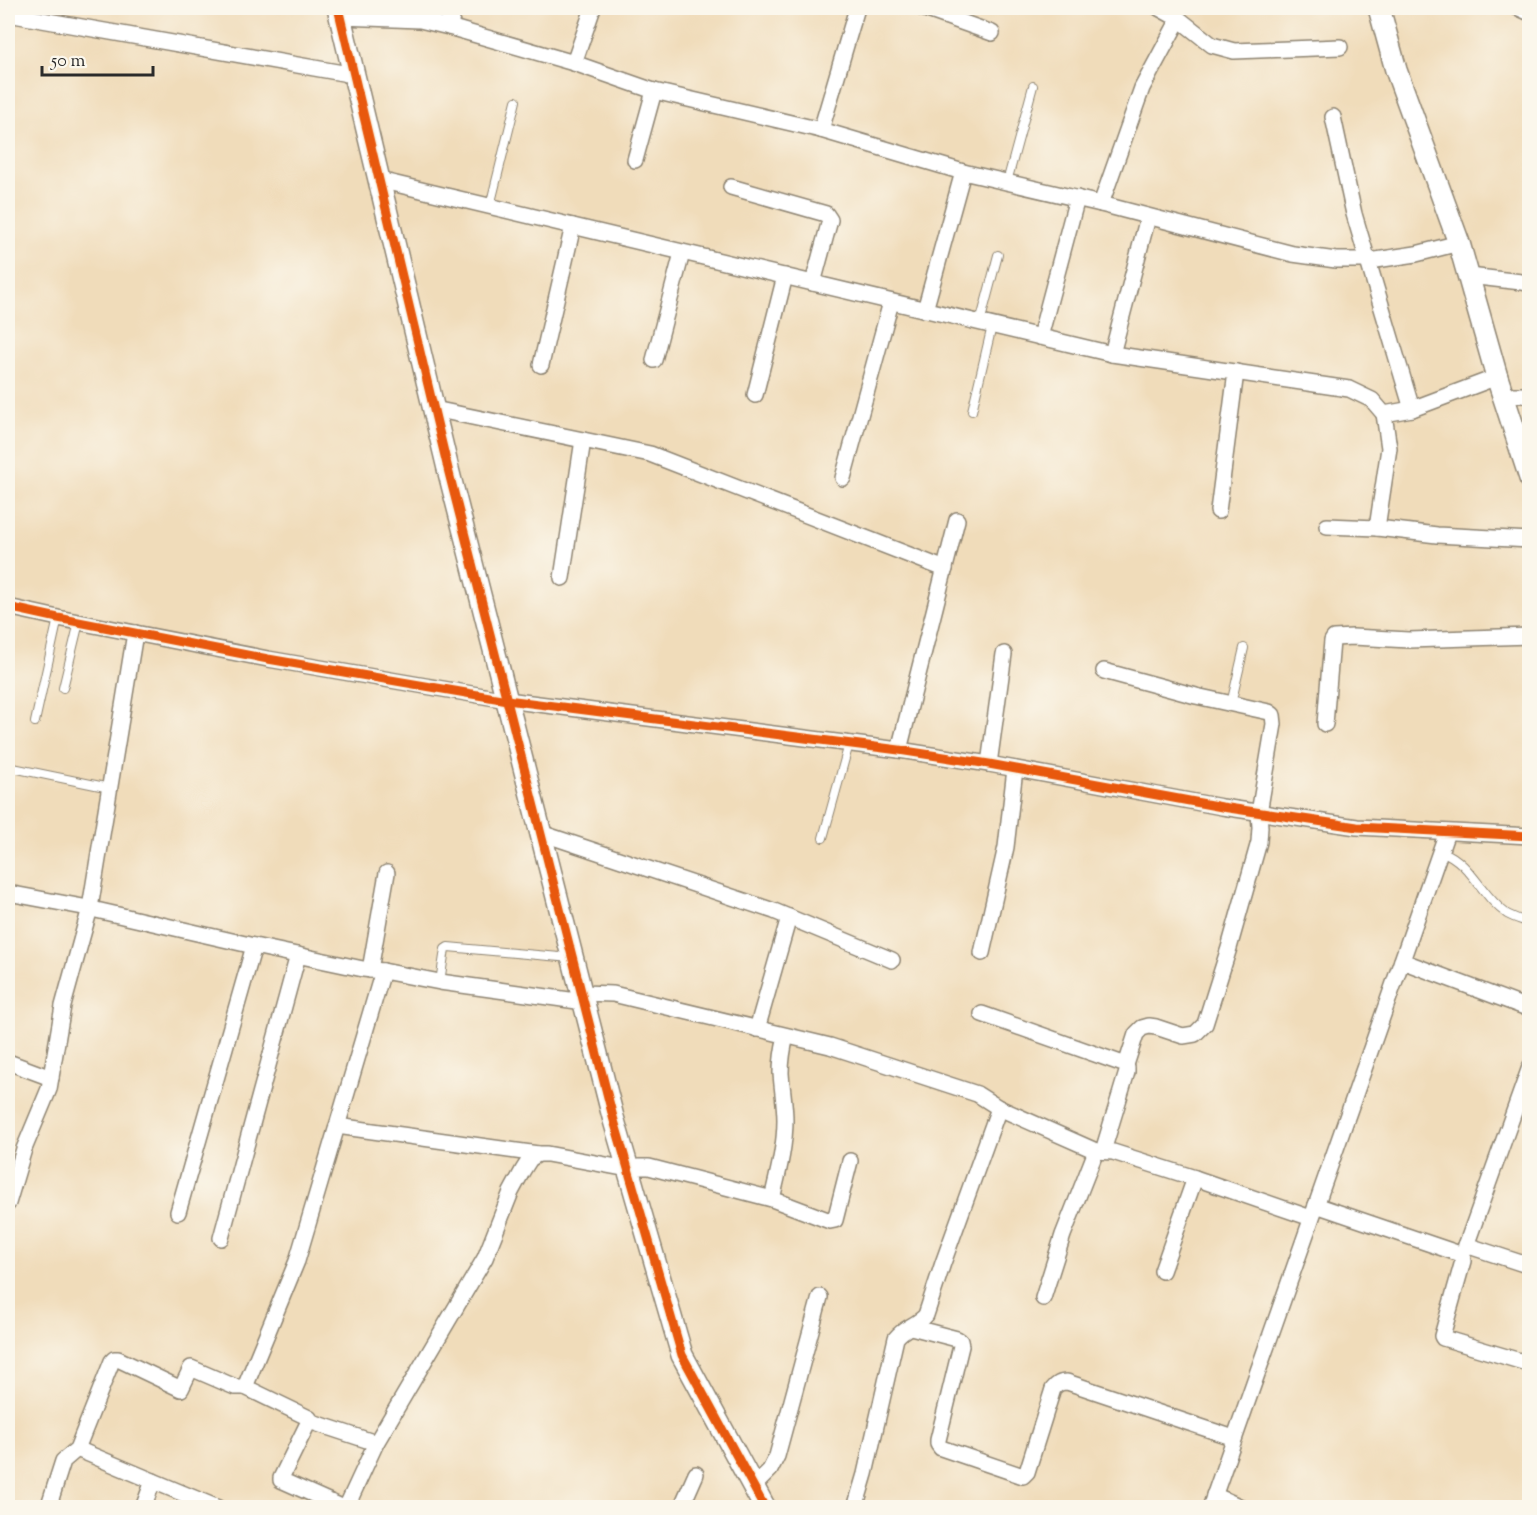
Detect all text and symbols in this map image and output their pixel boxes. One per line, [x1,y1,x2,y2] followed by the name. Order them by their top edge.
[42,39,153,77] scale bar
[50,49,86,75] text: 50 m

